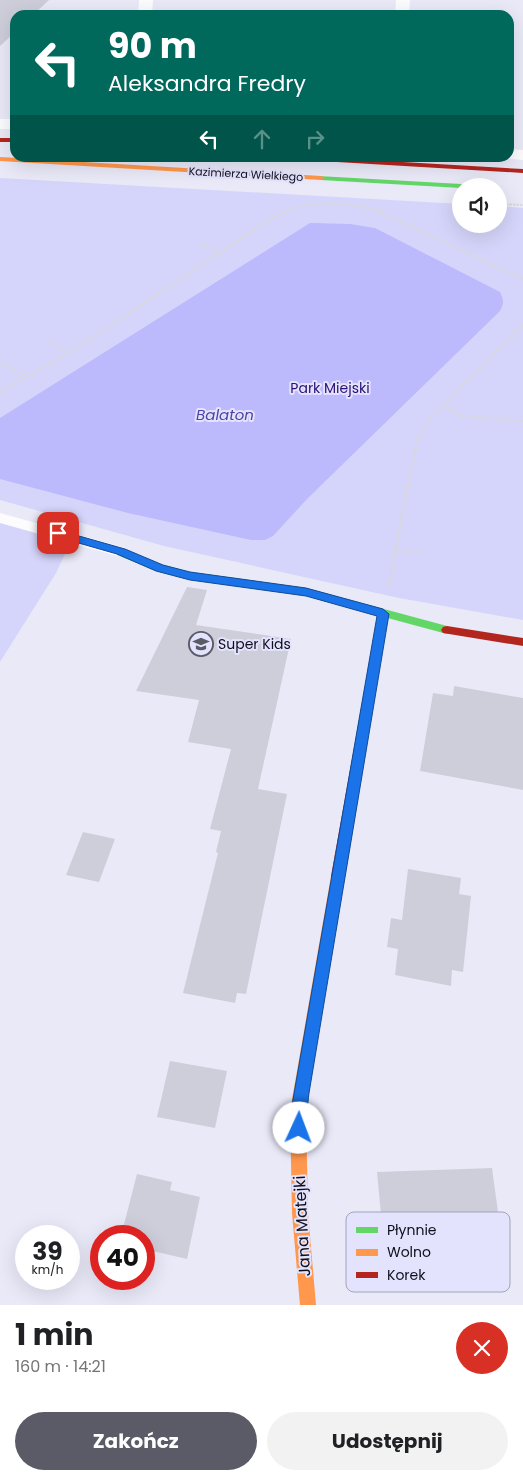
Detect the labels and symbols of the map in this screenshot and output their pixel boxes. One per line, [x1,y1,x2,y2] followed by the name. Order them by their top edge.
[188,163,304,185] street label: Kazimierza Wielkiego
[290,378,370,398] park label: Park Miejski
[196,404,254,425] water label: Balaton
[37,512,79,554] pin
[188,631,214,657] school or university icon: Super Kids
[218,634,291,654] place label: Super Kids
[272,1101,324,1153] position arrow
[288,1175,316,1277] street label: Jana Matejki
[346,1212,510,1292] legend
[387,1220,437,1240] text: Płynnie
[90,1225,155,1290] speed limit sign: 40
[387,1242,431,1262] text: Wolno
[387,1265,426,1285] text: Korek

